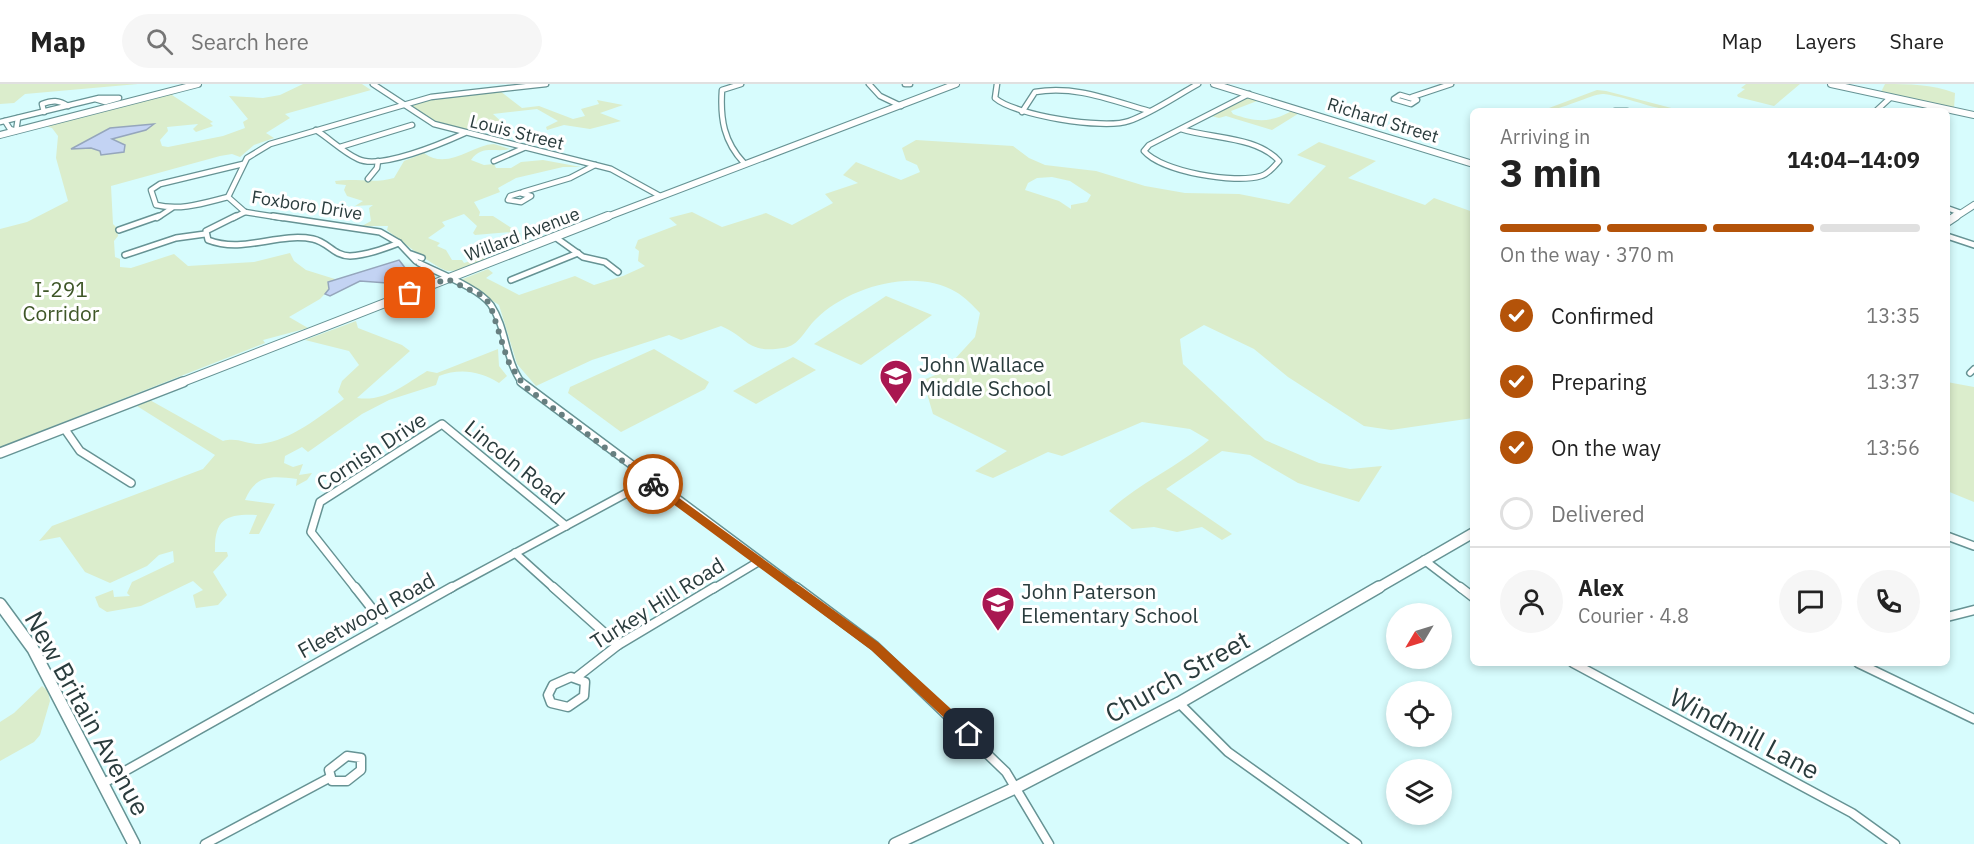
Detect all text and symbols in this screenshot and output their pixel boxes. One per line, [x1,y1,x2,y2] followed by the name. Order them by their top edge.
[122,14,542,68] search box
[30,23,86,60] text: Map
[143,25,176,58] icon: search
[191,27,309,56] text: Search here
[1722,27,1762,55] text: Map
[1795,27,1857,55] text: Layers
[1890,27,1944,55] text: Share
[1324,92,1442,148] street label: Richard Street
[468,109,566,155] street label: Louis Street
[1500,123,1590,150] text: Arriving in
[1787,145,1920,174] text: 14:04–14:09
[1500,147,1602,198] text: 3 min
[250,185,364,225] street label: Foxboro Drive
[461,202,583,266] street label: Willard Avenue
[1500,241,1674,268] text: On the way · 370 m
[384,267,435,318] pin
[22,275,100,327] park label: I-291 Corridor
[393,276,426,309] icon: bag
[1500,299,1533,332] icon: check
[1551,301,1654,330] text: Confirmed
[1866,302,1920,329] text: 13:35
[919,350,1052,402] place label: John Wallace Middle School
[878,358,914,405] school or university icon: John Wallace Middle School
[1500,365,1533,398] icon: check
[1551,367,1646,396] text: Preparing
[1866,368,1920,395] text: 13:37
[311,405,431,497] street label: Cornish Drive
[459,413,571,511] street label: Lincoln Road
[1500,431,1533,464] icon: check
[1551,433,1661,462] text: On the way
[1866,434,1920,461] text: 13:56
[623,454,683,514] courier
[637,468,670,501] icon: bike
[1551,499,1645,528] text: Delivered
[585,551,729,655] street label: Turkey Hill Road
[292,566,440,664] street label: Fleetwood Road
[1500,570,1563,633] button: person
[1779,570,1842,633] button: chat
[1857,570,1920,633] button: phone
[1578,573,1624,602] text: Alex
[1021,577,1198,629] place label: John Paterson Elementary School
[980,585,1016,632] school or university icon: John Paterson Elementary School
[1578,602,1689,629] text: Courier · 4.8
[1386,603,1452,669] north arrow
[1386,603,1452,825] map controls
[18,605,158,821] street label: New Britain Avenue
[1099,622,1255,730] street label: Church Street
[1664,679,1826,787] street label: Windmill Lane
[1386,681,1452,747] button: locate
[943,708,994,759] pin
[952,717,985,750] icon: home
[1386,759,1452,825] button: layers

